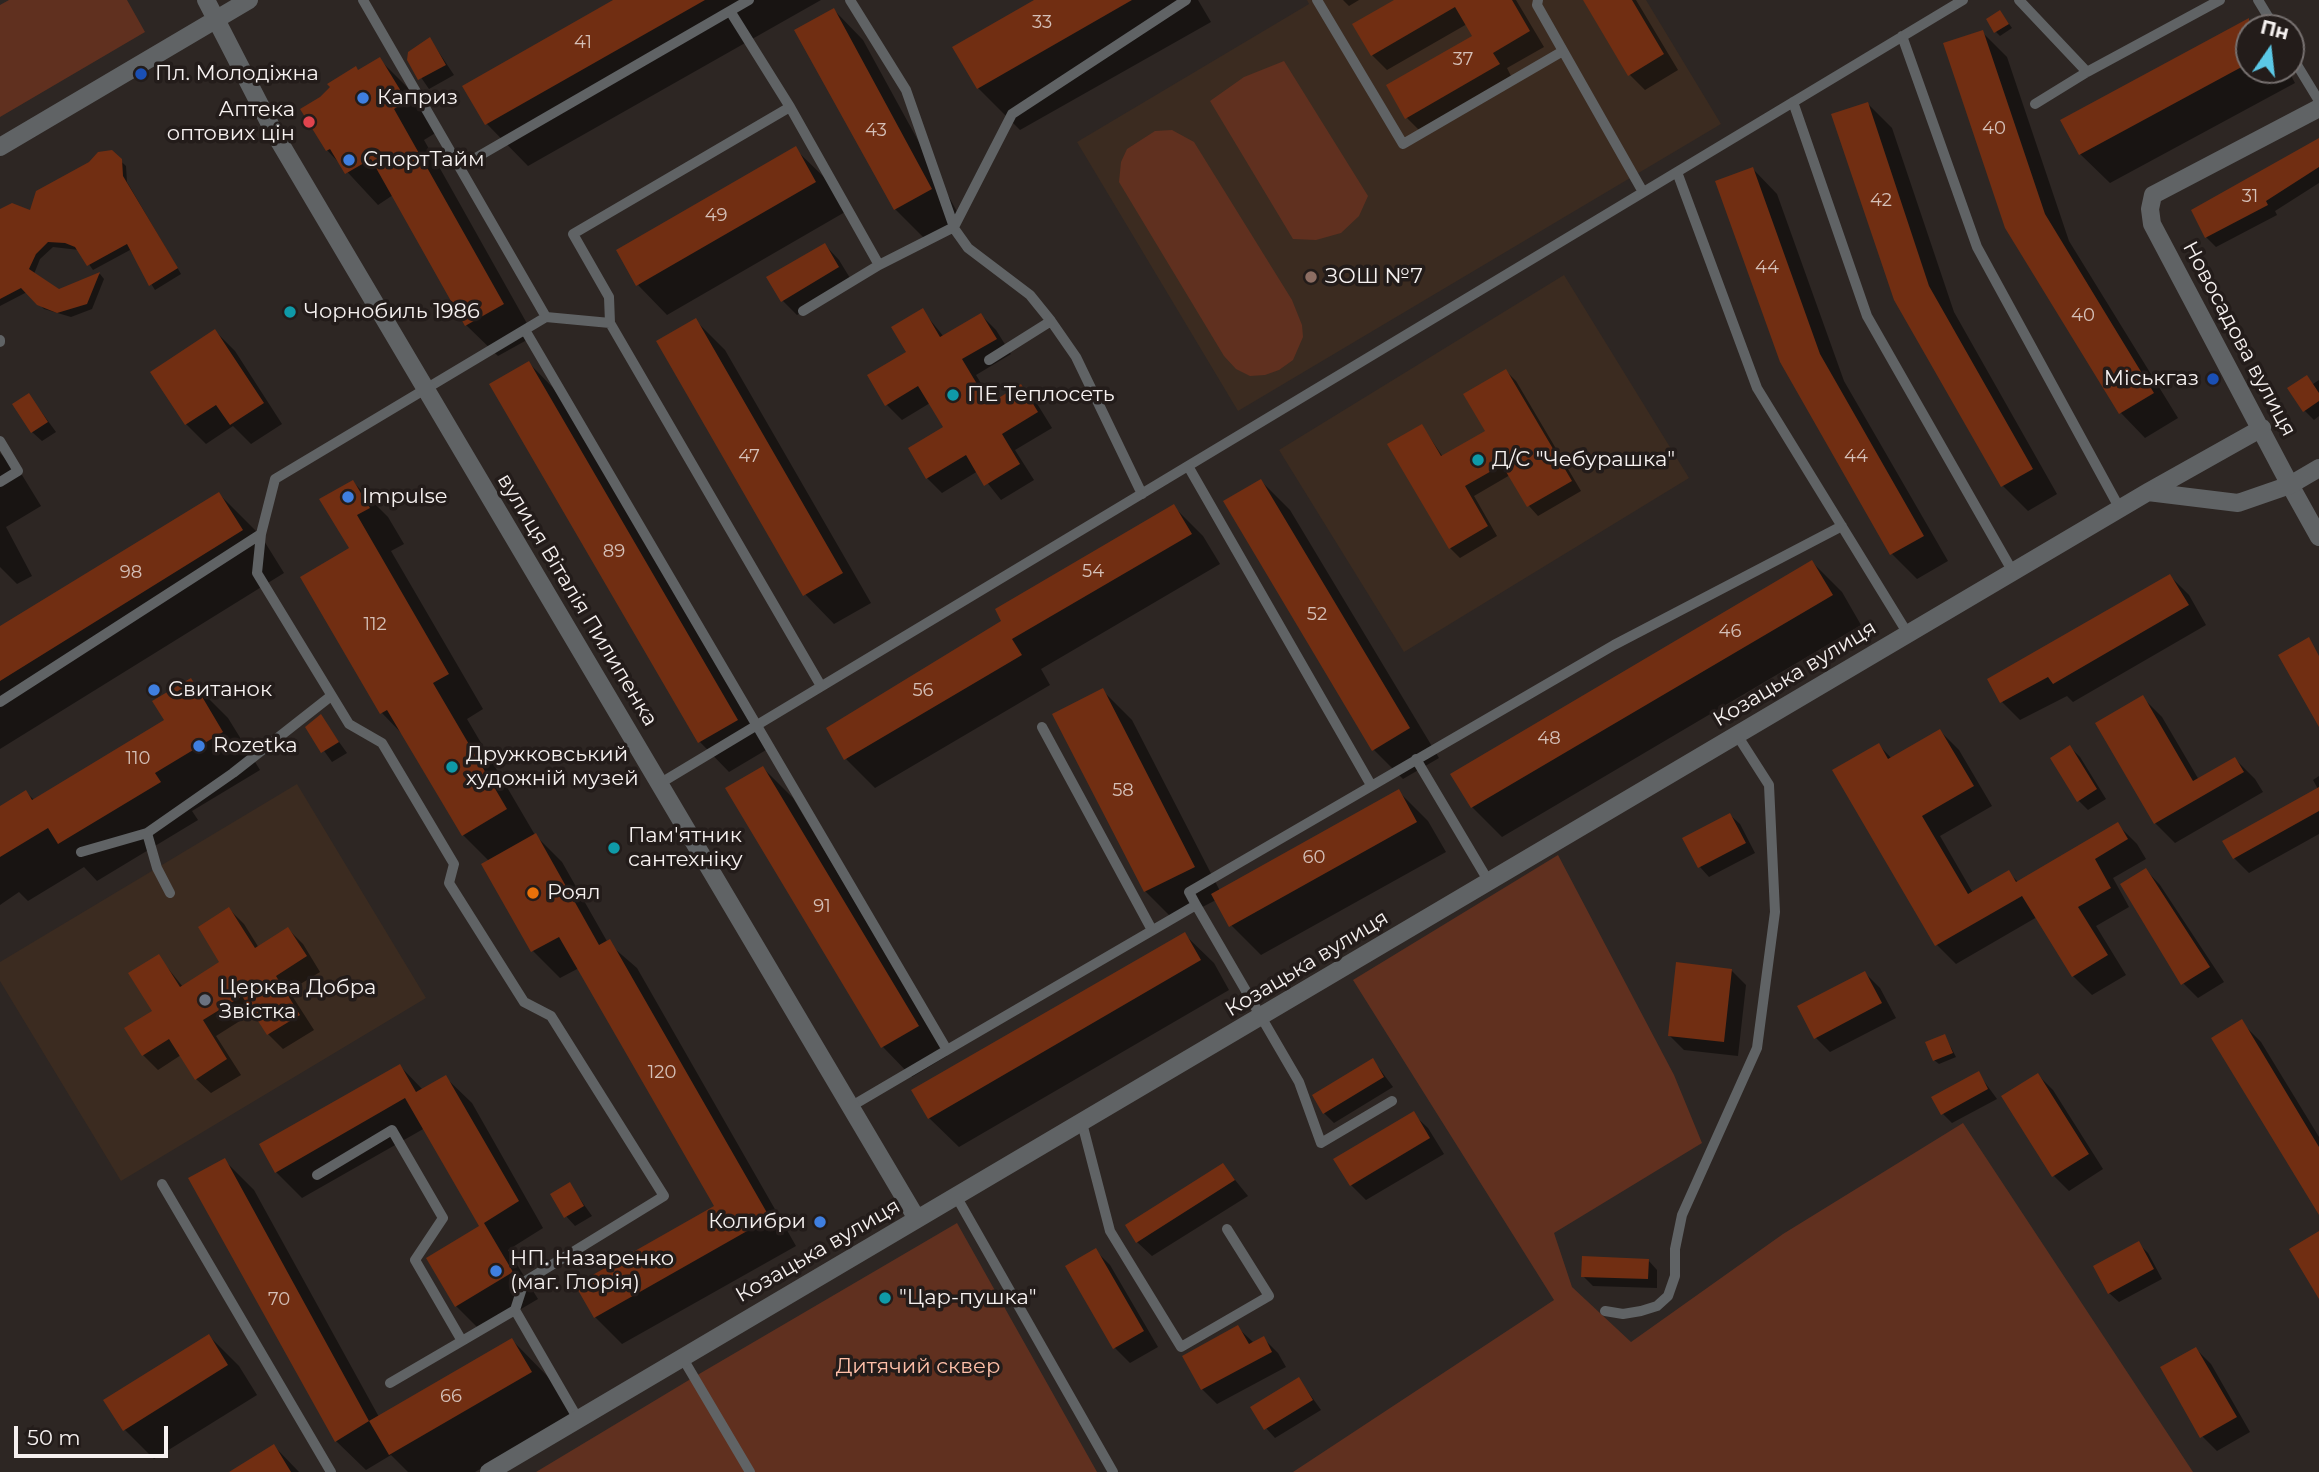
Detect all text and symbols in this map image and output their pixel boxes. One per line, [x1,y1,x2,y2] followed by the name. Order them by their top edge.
[1032,12,1052,34] house number: 33
[2235,14,2305,84] north arrow
[2258,15,2291,45] text: Пн
[574,32,592,54] house number: 41
[1453,49,1473,71] house number: 37
[155,61,319,87] place label: Пл. Молодіжна
[133,66,149,82] marker: Пл. Молодіжна
[377,85,458,111] place label: Каприз
[355,90,371,106] marker: Каприз
[167,97,295,147] place label: Аптека оптових цін
[301,114,317,130] marker: Аптека оптових цін
[1982,118,2006,140] house number: 40
[865,120,887,142] house number: 43
[363,147,484,173] place label: СпортТайм
[341,152,357,168] marker: СпортТайм
[2242,186,2258,208] house number: 31
[1870,190,1892,212] house number: 42
[705,205,727,227] house number: 49
[2177,237,2301,441] street label: Новосадова вулиця
[1755,257,1779,279] house number: 44
[1325,264,1423,290] place label: ЗОШ №7
[1303,269,1319,285] marker: ЗОШ №7
[304,299,480,325] place label: Чорнобиль 1986
[282,304,298,320] marker: Чорнобиль 1986
[2071,305,2095,327] house number: 40
[2104,366,2199,392] place label: Міськгаз
[2205,371,2221,387] marker: Міськгаз
[967,382,1115,408] place label: ПЕ Теплосеть
[945,387,961,403] marker: ПЕ Теплосеть
[738,446,760,468] house number: 47
[1844,446,1868,468] house number: 44
[1492,447,1675,473] place label: Д/С "Чебурашка"
[1470,452,1486,468] marker: Д/С "Чебурашка"
[491,469,663,731] street label: вулиця Віталія Пилипенка
[362,484,448,510] place label: Impulse
[340,489,356,505] marker: Impulse
[603,541,625,563] house number: 89
[1082,561,1104,583] house number: 54
[120,562,142,584] house number: 98
[1307,604,1327,626] house number: 52
[363,614,387,636] house number: 112
[1709,615,1881,733] street label: Козацька вулиця
[1719,621,1741,643] house number: 46
[168,677,272,703] place label: Свитанок
[912,680,934,702] house number: 56
[146,682,162,698] marker: Свитанок
[1537,728,1561,750] house number: 48
[213,733,298,759] place label: Rozetka
[191,738,207,754] marker: Rozetka
[466,742,639,792] place label: Дружковський художній музей
[126,748,150,770] house number: 110
[444,759,460,775] marker: Дружковський художній музей
[1112,780,1134,802] house number: 58
[628,823,743,873] place label: Пам'ятник сантехніку
[606,840,622,856] marker: Пам'ятник сантехніку
[1303,847,1325,869] house number: 60
[547,880,601,906] place label: Роял
[525,885,541,901] marker: Роял
[813,896,831,918] house number: 91
[1221,905,1393,1023] street label: Козацька вулиця
[219,975,376,1025] place label: Церква Добра Звістка
[197,992,213,1008] marker: Церква Добра Звістка
[648,1062,676,1084] house number: 120
[731,1194,905,1308] street label: Козацька вулиця
[708,1209,806,1235] place label: Колибри
[812,1214,828,1230] marker: Колибри
[510,1246,674,1296] place label: НП. Назаренко (маг. Глорія)
[488,1263,504,1279] marker: НП. Назаренко (маг. Глорія)
[899,1285,1037,1311] place label: "Цар-пушка"
[268,1289,290,1311] house number: 70
[877,1290,893,1306] marker: "Цар-пушка"
[836,1354,1000,1380] park label: Дитячий сквер
[440,1386,462,1408] house number: 66
[18,1412,172,1456] scale bar
[27,1425,81,1450] text: 50 m

